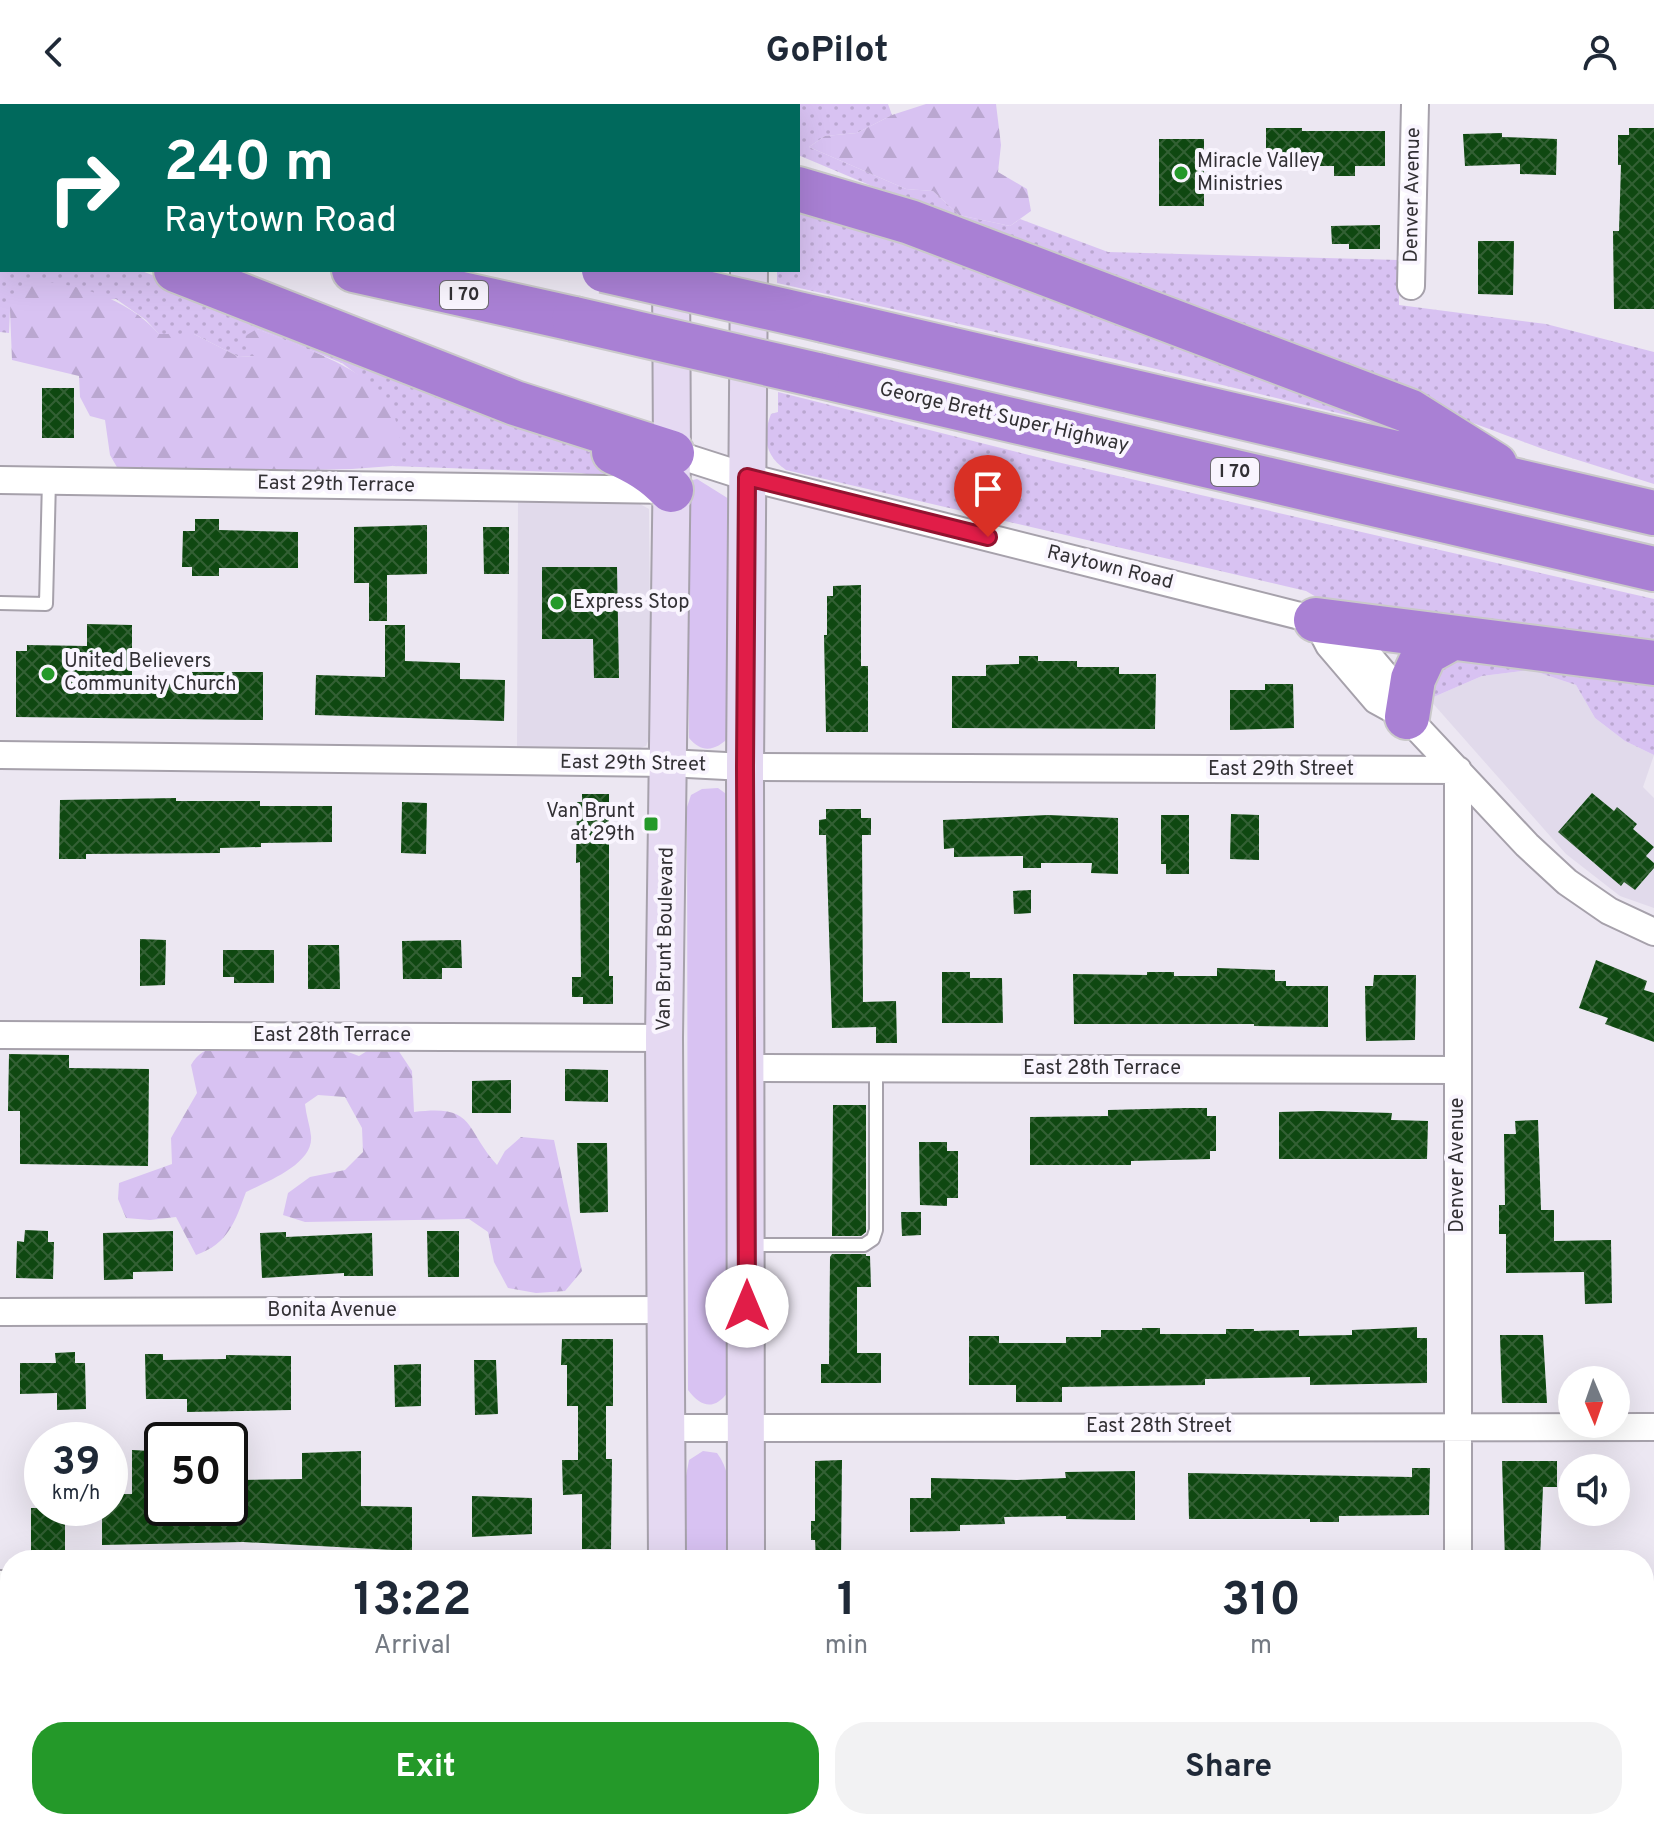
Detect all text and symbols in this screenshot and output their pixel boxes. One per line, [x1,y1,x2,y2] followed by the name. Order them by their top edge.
[766,29,888,75] text: GoPilot
[32,30,76,74] icon: back
[1578,30,1622,74] icon: person
[1399,127,1427,263] street label: Denver Avenue
[164,130,334,200] text: 240 m
[32,136,136,240] icon: right
[1197,149,1320,198] place label: Miracle Valley Ministries
[1172,164,1190,182] marker: Miracle Valley Ministries
[164,199,397,245] text: Raytown Road
[440,281,488,309] road number: I 70
[877,377,1131,459] street label: George Brett Super Highway
[954,455,1022,537] pin
[1211,458,1259,486] road number: I 70
[966,467,1010,511] icon: arrive
[257,471,415,499] street label: East 29th Terrace
[1044,540,1176,596] street label: Raytown Road
[573,590,689,616] place label: Express Stop
[548,594,566,612] marker: Express Stop
[64,649,237,698] place label: United Believers Community Church
[39,665,57,683] marker: United Believers Community Church
[560,750,706,778] street label: East 29th Street
[1208,757,1354,783] street label: East 29th Street
[546,799,635,848] place label: Van Brunt at 29th
[642,815,660,833] marker: Van Brunt at 29th
[651,847,681,1031] street label: Van Brunt Boulevard
[253,1023,411,1049] street label: East 28th Terrace
[1023,1056,1181,1082] street label: East 28th Terrace
[1445,1097,1471,1233] street label: Denver Avenue
[705,1264,789,1348] position arrow
[267,1298,397,1324] street label: Bonita Avenue
[1558,1366,1630,1438] north arrow
[1558,1366,1630,1526] map controls
[1086,1414,1232,1440] street label: East 28th Street
[144,1422,248,1526] speed limit sign: 50
[52,1439,100,1489] text: 39
[1558,1454,1630,1526] button: sound
[52,1481,100,1507] text: km/h
[353,1572,472,1632] text: 13:22
[837,1572,856,1632] text: 1
[1221,1572,1301,1632] text: 310
[374,1630,451,1663] text: Arrival
[825,1630,868,1663] text: min
[1250,1630,1272,1663] text: m
[32,1722,819,1814] button: Exit
[835,1722,1622,1814] button: Share

